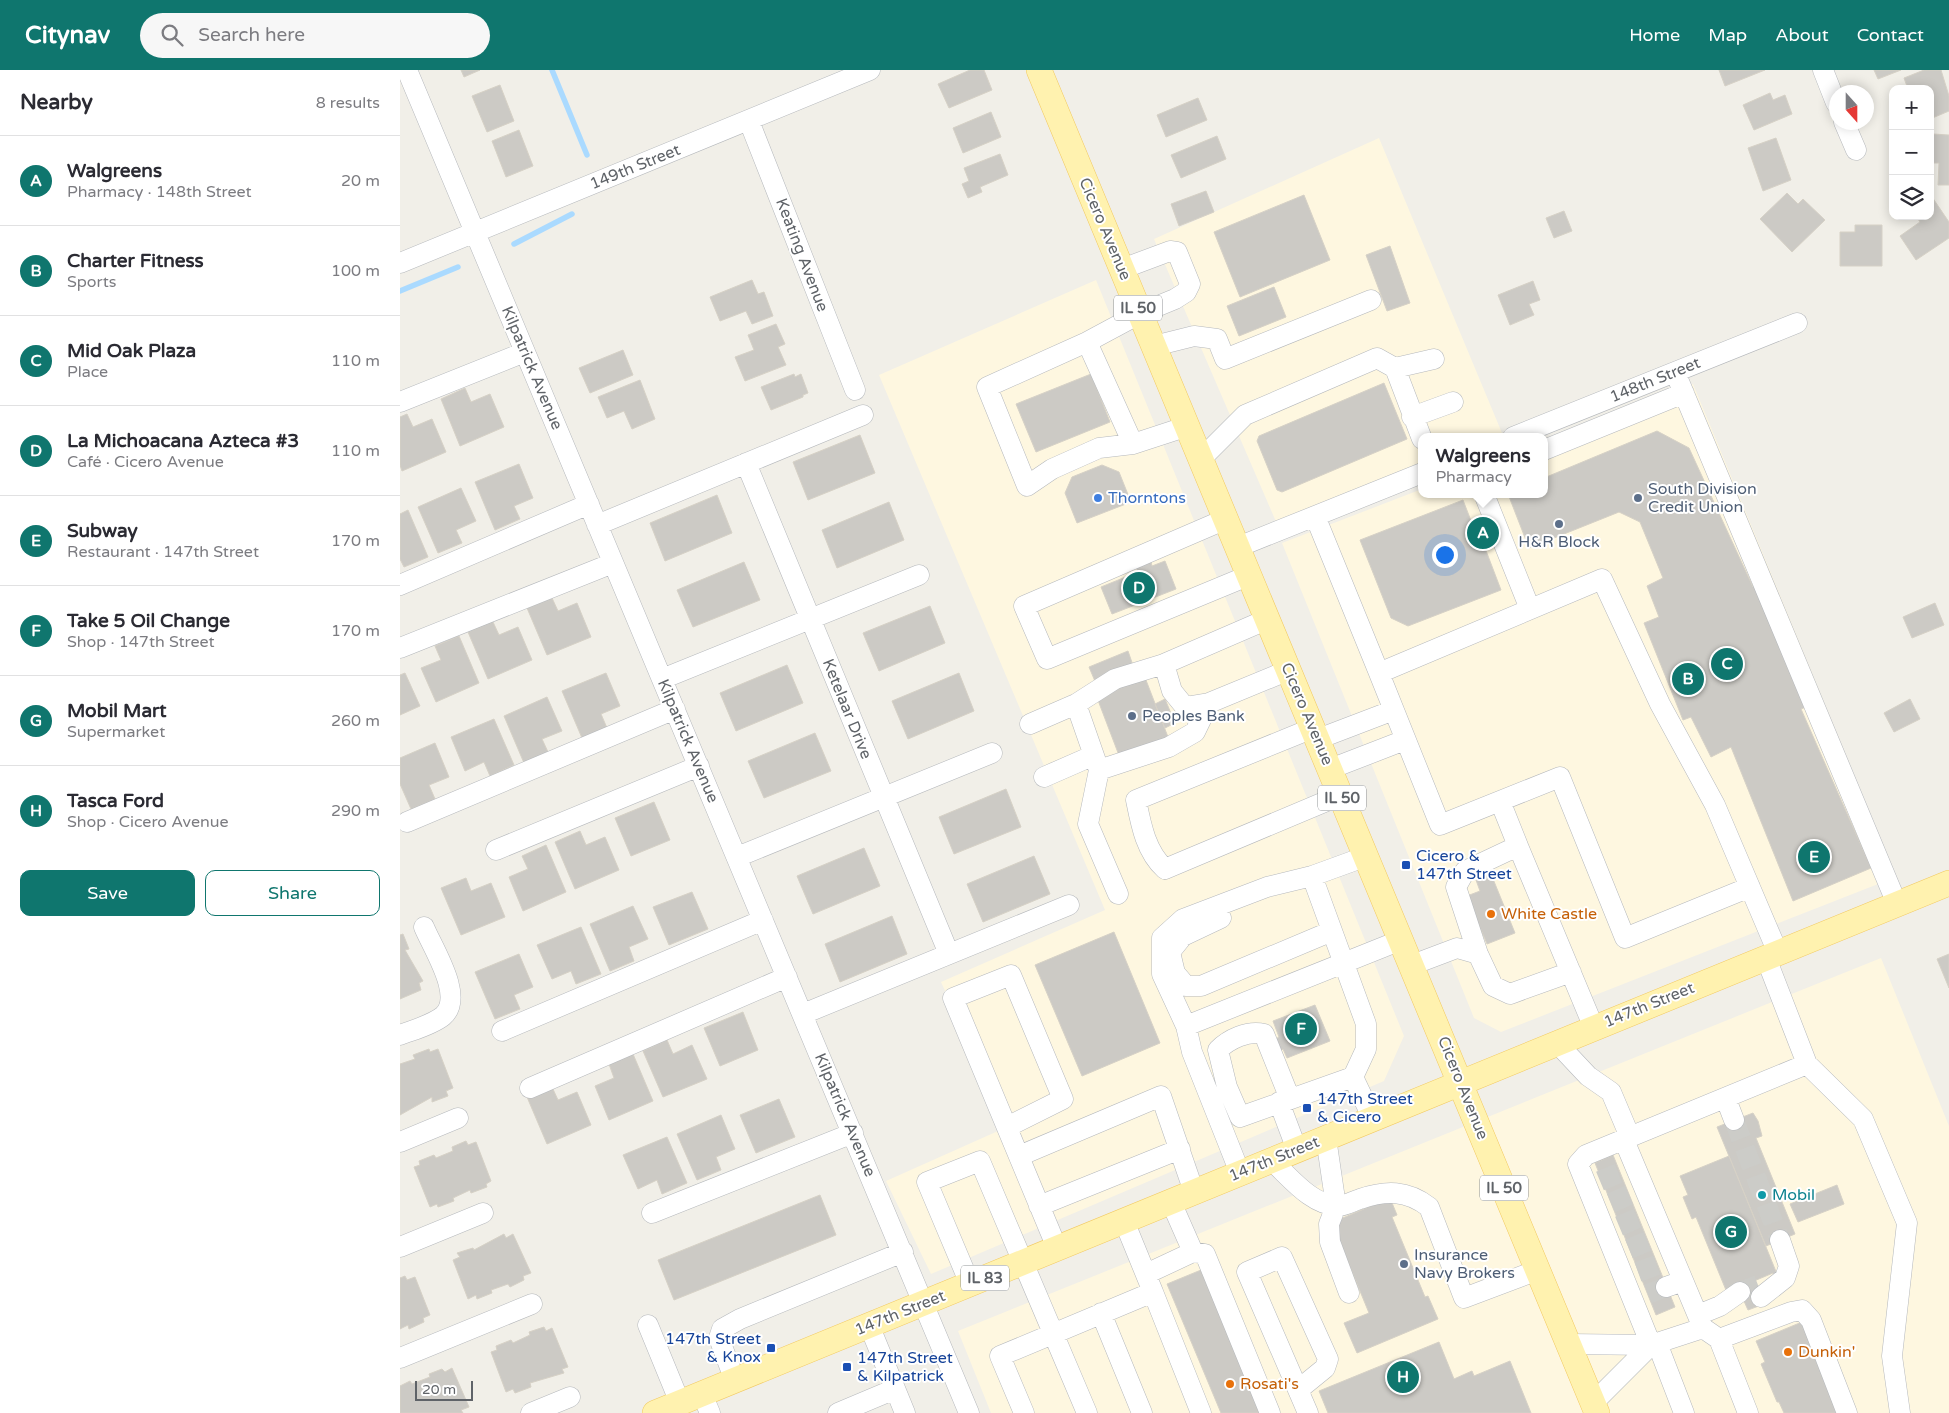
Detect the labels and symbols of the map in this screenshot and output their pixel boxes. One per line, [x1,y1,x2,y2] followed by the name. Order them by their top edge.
[1829,85,1874,130] north arrow
[587,140,683,194] street label: 149th Street
[1074,175,1136,283] street label: Cicero Avenue
[771,195,833,315] street label: Keating Avenue
[1114,296,1162,320] road number: IL 50
[497,303,567,433] street label: Kilpatrick Avenue
[1607,353,1703,407] street label: 148th Street
[1648,479,1757,517] place label: South Division Credit Union
[1108,488,1186,508] place label: Thorntons
[1092,492,1104,504] marker: Thorntons
[1632,492,1644,504] marker: South Division Credit Union
[1467,514,1499,552] pin: A
[1553,518,1565,530] marker: H&R Block
[1518,532,1600,552] place label: H&R Block
[1432,542,1458,568] your location
[1123,569,1155,607] pin: D
[1711,645,1743,683] pin: C
[818,656,876,762] street label: Ketelaar Drive
[1276,660,1338,768] street label: Cicero Avenue
[1672,660,1704,698] pin: B
[653,676,723,806] street label: Kilpatrick Avenue
[1142,706,1245,726] place label: Peoples Bank
[1126,710,1138,722] marker: Peoples Bank
[1318,786,1366,810] road number: IL 50
[1798,838,1830,876] pin: E
[1416,846,1512,884] place label: Cicero & 147th Street
[1400,859,1412,871] marker: Cicero & 147th Street
[1501,904,1597,924] place label: White Castle
[1485,908,1497,920] marker: White Castle
[1601,978,1697,1032] street label: 147th Street
[1285,1010,1317,1048] pin: F
[1433,1033,1493,1143] street label: Cicero Avenue
[810,1050,880,1180] street label: Kilpatrick Avenue
[1317,1089,1413,1127] place label: 147th Street & Cicero
[1301,1102,1313,1114] marker: 147th Street & Cicero
[1226,1132,1322,1186] street label: 147th Street
[1480,1176,1528,1200] road number: IL 50
[1772,1185,1815,1205] place label: Mobil
[1756,1189,1768,1201] marker: Mobil
[1715,1213,1747,1251] pin: G
[1414,1245,1515,1283] place label: Insurance Navy Brokers
[1398,1258,1410,1270] marker: Insurance Navy Brokers
[961,1266,1009,1290] road number: IL 83
[852,1286,948,1340] street label: 147th Street
[665,1329,761,1367] place label: 147th Street & Knox
[765,1342,777,1354] marker: 147th Street & Knox
[1798,1342,1855,1362] place label: Dunkin'
[1782,1346,1794,1358] marker: Dunkin'
[857,1348,953,1386] place label: 147th Street & Kilpatrick
[1387,1358,1419,1396] pin: H
[841,1361,853,1373] marker: 147th Street & Kilpatrick
[1240,1374,1299,1394] place label: Rosati's
[415,1378,472,1401] scale bar
[1224,1378,1236,1390] marker: Rosati's

